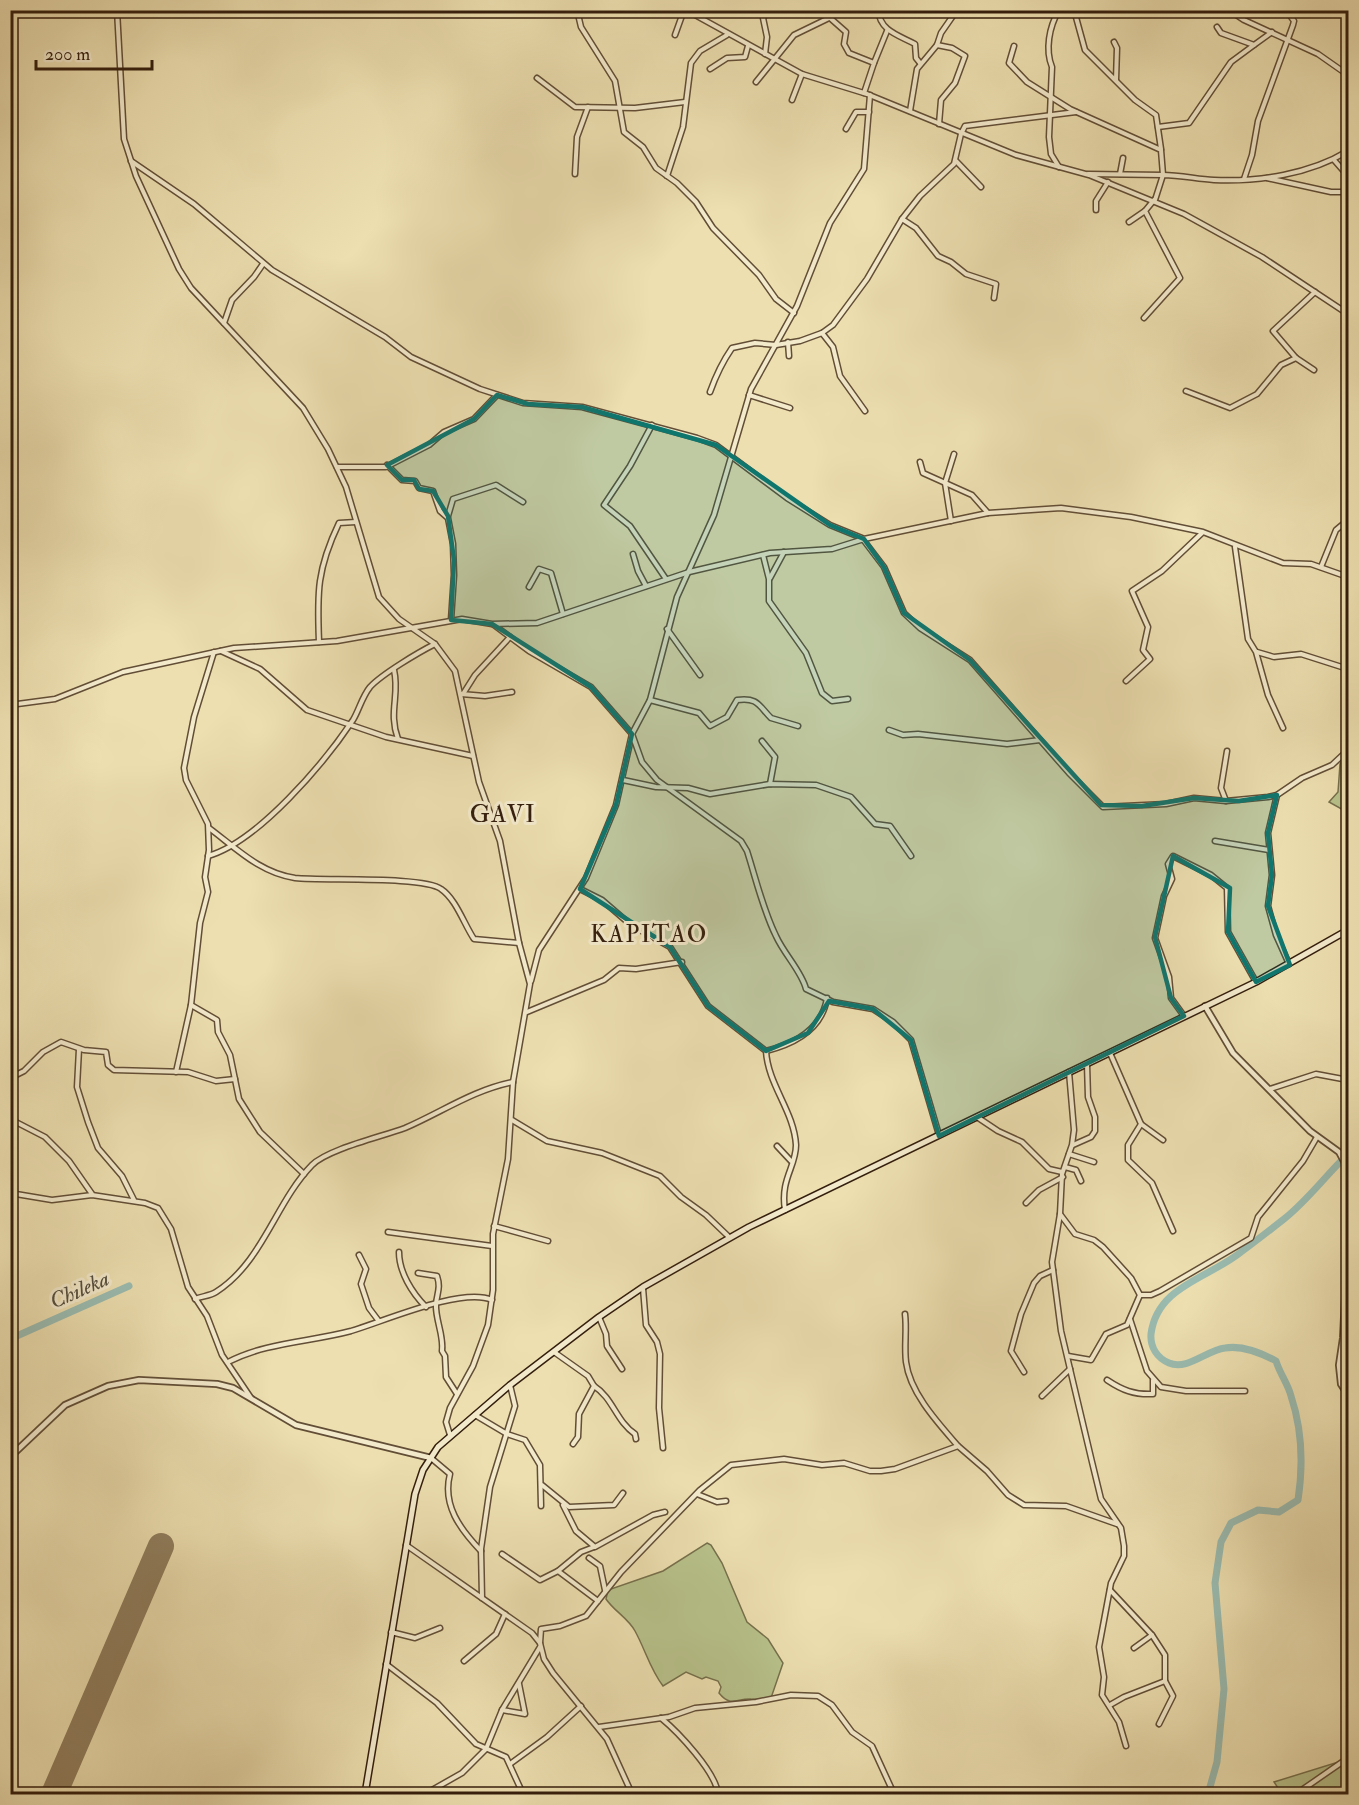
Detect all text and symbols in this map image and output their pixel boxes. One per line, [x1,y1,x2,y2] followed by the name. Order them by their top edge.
[36,33,152,71] scale bar
[45,43,90,66] text: 200 m
[470,799,536,830] district label: GAVI
[590,919,708,950] district label: KAPITAO
[45,1264,114,1315] water label: Chileka

